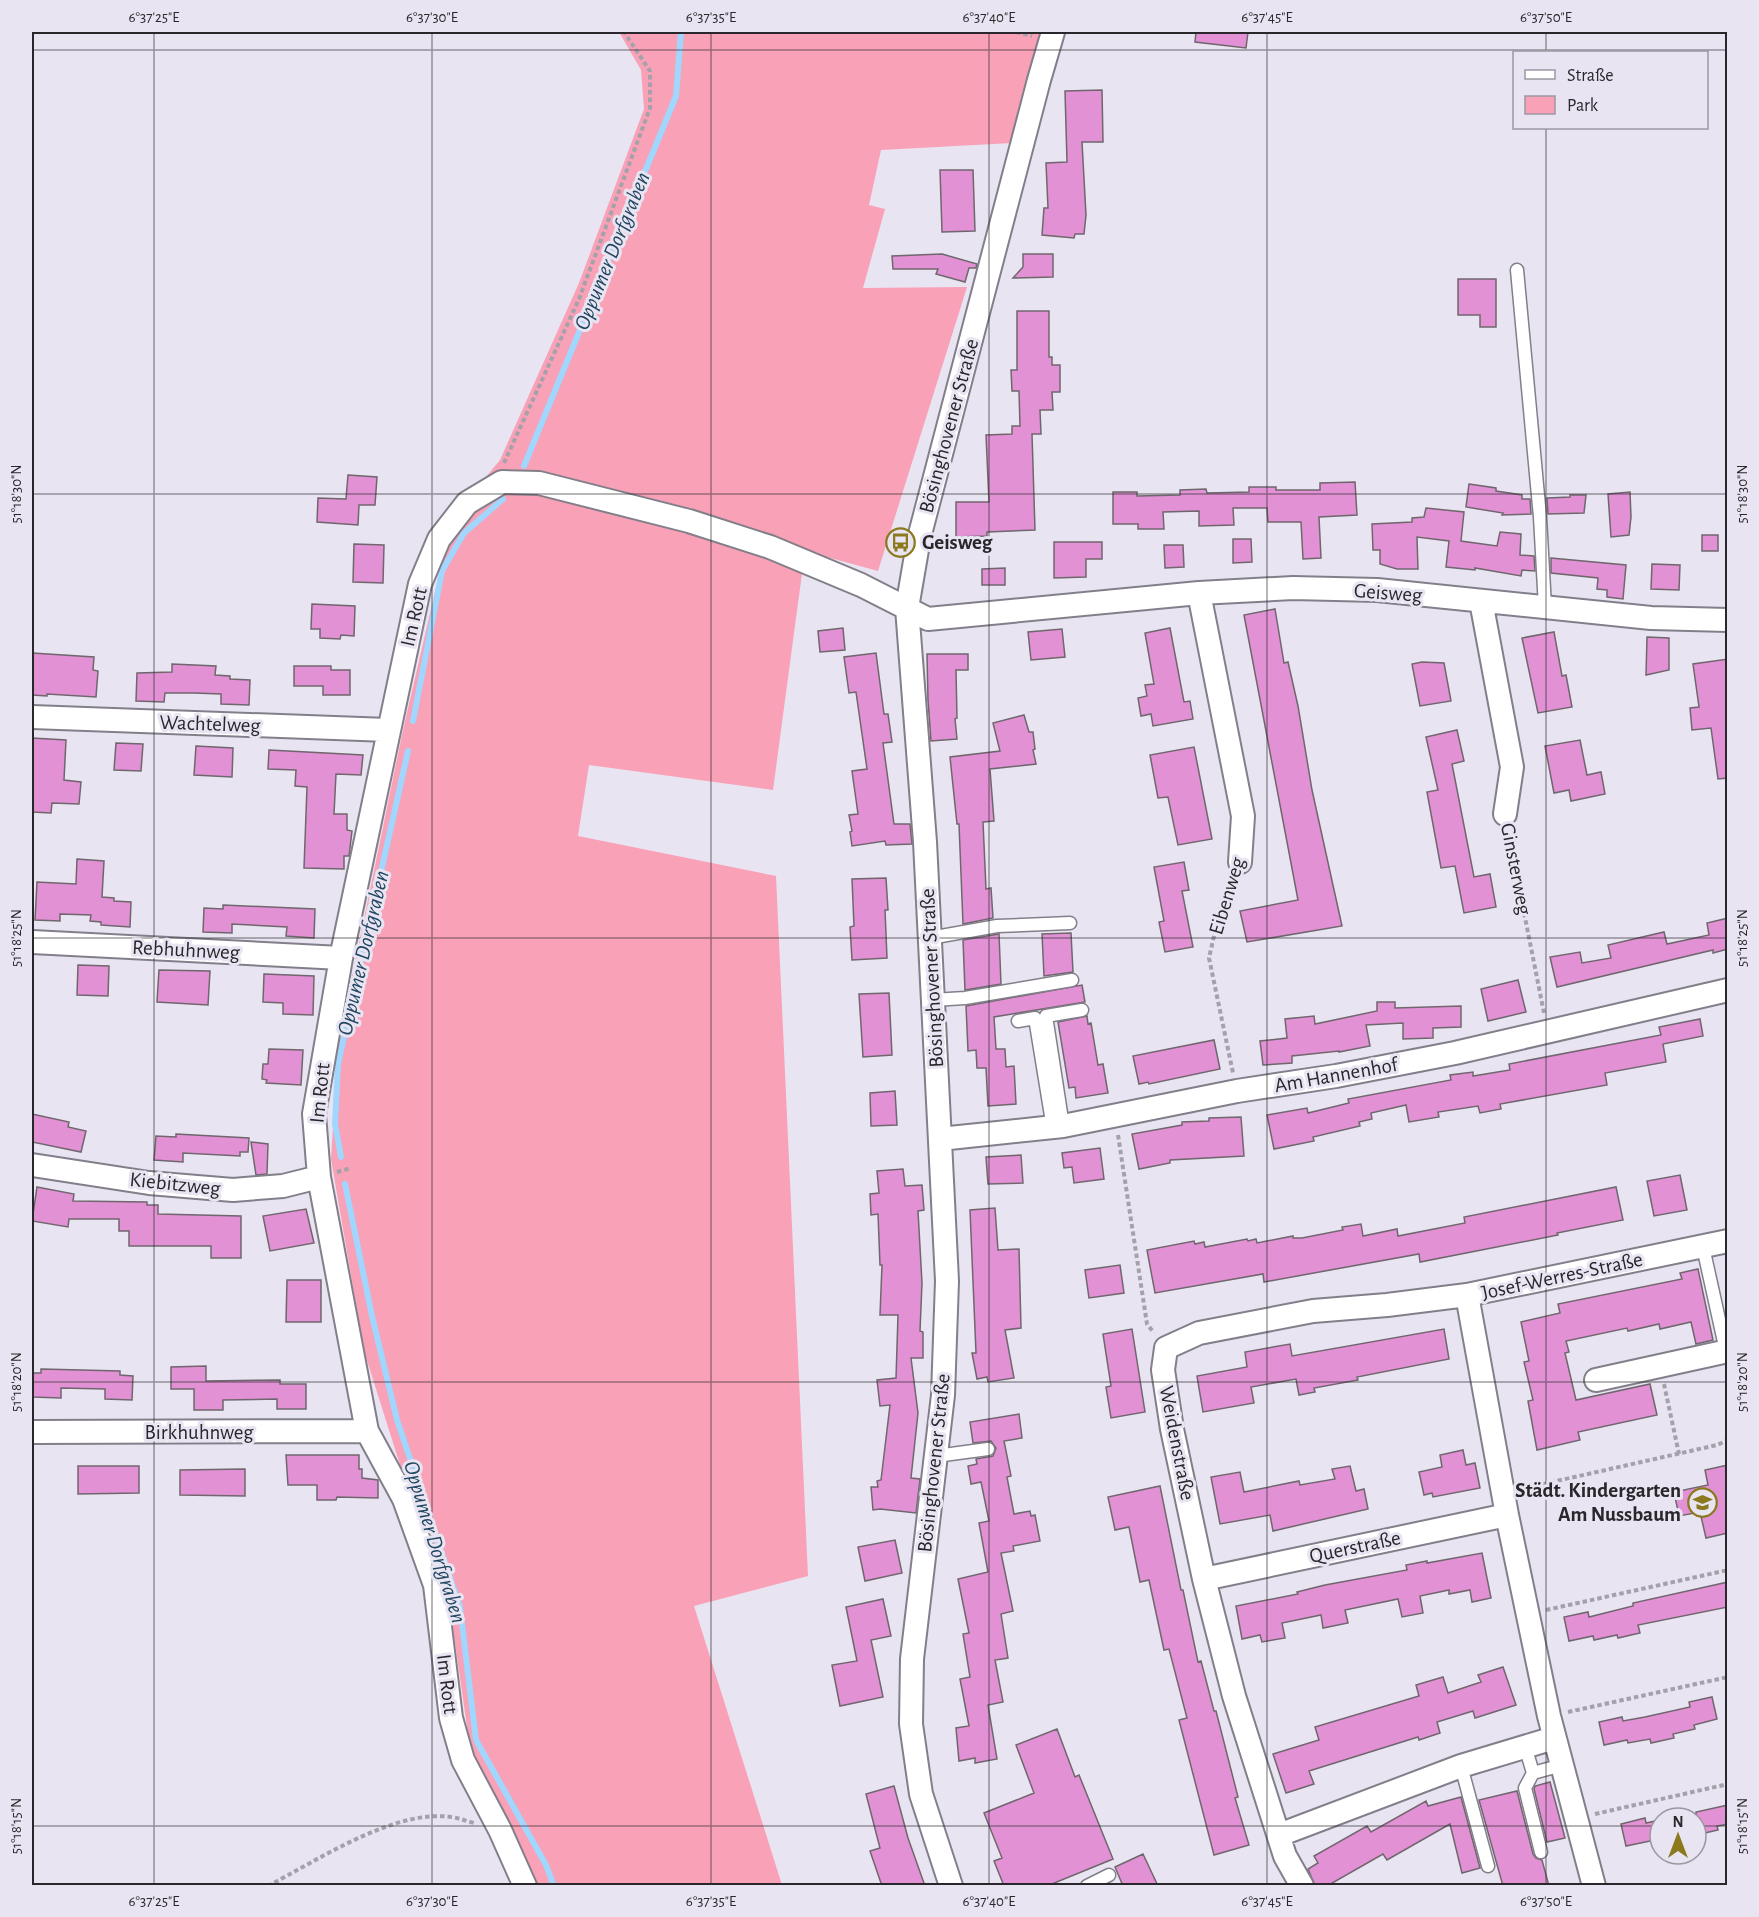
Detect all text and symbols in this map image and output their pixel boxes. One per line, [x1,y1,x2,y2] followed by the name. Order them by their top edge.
[129,10,179,25] text: 6°37'25"E
[406,10,458,25] text: 6°37'30"E
[686,10,736,25] text: 6°37'35"E
[963,10,1015,25] text: 6°37'40"E
[1241,10,1293,25] text: 6°37'45"E
[1520,10,1572,25] text: 6°37'50"E
[1513,51,1708,129] legend
[1567,67,1613,85] text: Straße
[1567,97,1599,115] text: Park
[570,169,655,334] water label: Oppumer Dorfgraben
[916,337,982,515] street label: Bösinghovener Straße
[9,464,24,524] text: 51°18'30"N
[1735,464,1750,524] text: 51°18'30"N
[885,526,917,558] bus stop icon: Geisweg
[922,532,993,553] place label: Geisweg
[1353,580,1424,606] street label: Geisweg
[397,585,431,649] street label: Im Rott
[159,712,262,736] street label: Wachtelweg
[1497,821,1535,917] street label: Ginsterweg
[1205,854,1249,937] street label: Eibenweg
[333,869,394,1038] water label: Oppumer Dorfgraben
[917,888,947,1068] street label: Bösinghovener Straße
[9,909,24,967] text: 51°18'25"N
[1735,909,1750,967] text: 51°18'25"N
[132,937,241,963] street label: Rebhuhnweg
[1273,1054,1401,1096] street label: Am Hannenhof
[306,1062,334,1124] street label: Im Rott
[129,1169,222,1199] street label: Kiebitzweg
[1480,1249,1644,1303] street label: Josef-Werres-Straße
[9,1352,24,1412] text: 51°18'20"N
[1735,1352,1750,1412] text: 51°18'20"N
[914,1373,954,1553] street label: Bösinghovener Straße
[1156,1384,1198,1502] street label: Weidenstraße
[144,1422,254,1443] street label: Birkhuhnweg
[399,1458,470,1626] water label: Oppumer Dorfgraben
[1515,1480,1681,1525] place label: Städt. Kindergarten Am Nussbaum
[1686,1486,1718,1518] school or university icon: Städt. Kindergarten Am Nussbaum
[1308,1527,1402,1567] street label: Querstraße
[433,1653,461,1715] street label: Im Rott
[9,1798,24,1854] text: 51°18'15"N
[1735,1798,1750,1854] text: 51°18'15"N
[1648,1806,1708,1866] north arrow
[1672,1814,1684,1830] text: N
[129,1894,179,1909] text: 6°37'25"E
[406,1894,458,1909] text: 6°37'30"E
[686,1894,736,1909] text: 6°37'35"E
[963,1894,1015,1909] text: 6°37'40"E
[1241,1894,1293,1909] text: 6°37'45"E
[1520,1894,1572,1909] text: 6°37'50"E

